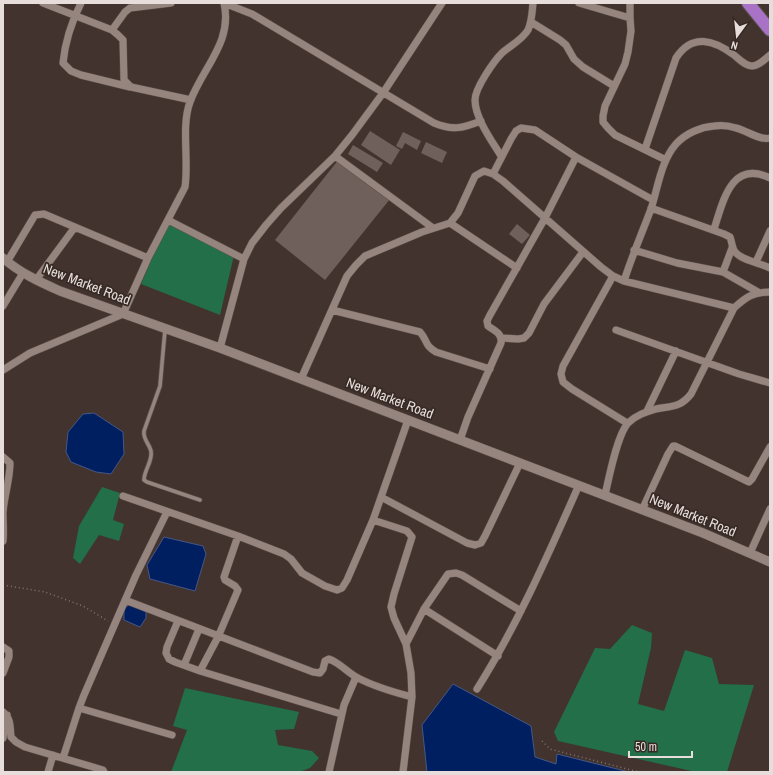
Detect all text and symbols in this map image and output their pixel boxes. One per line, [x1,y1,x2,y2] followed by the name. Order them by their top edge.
[717,16,757,56] north arrow
[729,38,739,53] text: N
[41,259,133,309] street label: New Market Road
[344,373,436,423] street label: New Market Road
[647,489,739,541] street label: New Market Road
[629,733,692,759] scale bar
[635,739,657,755] text: 50 m

